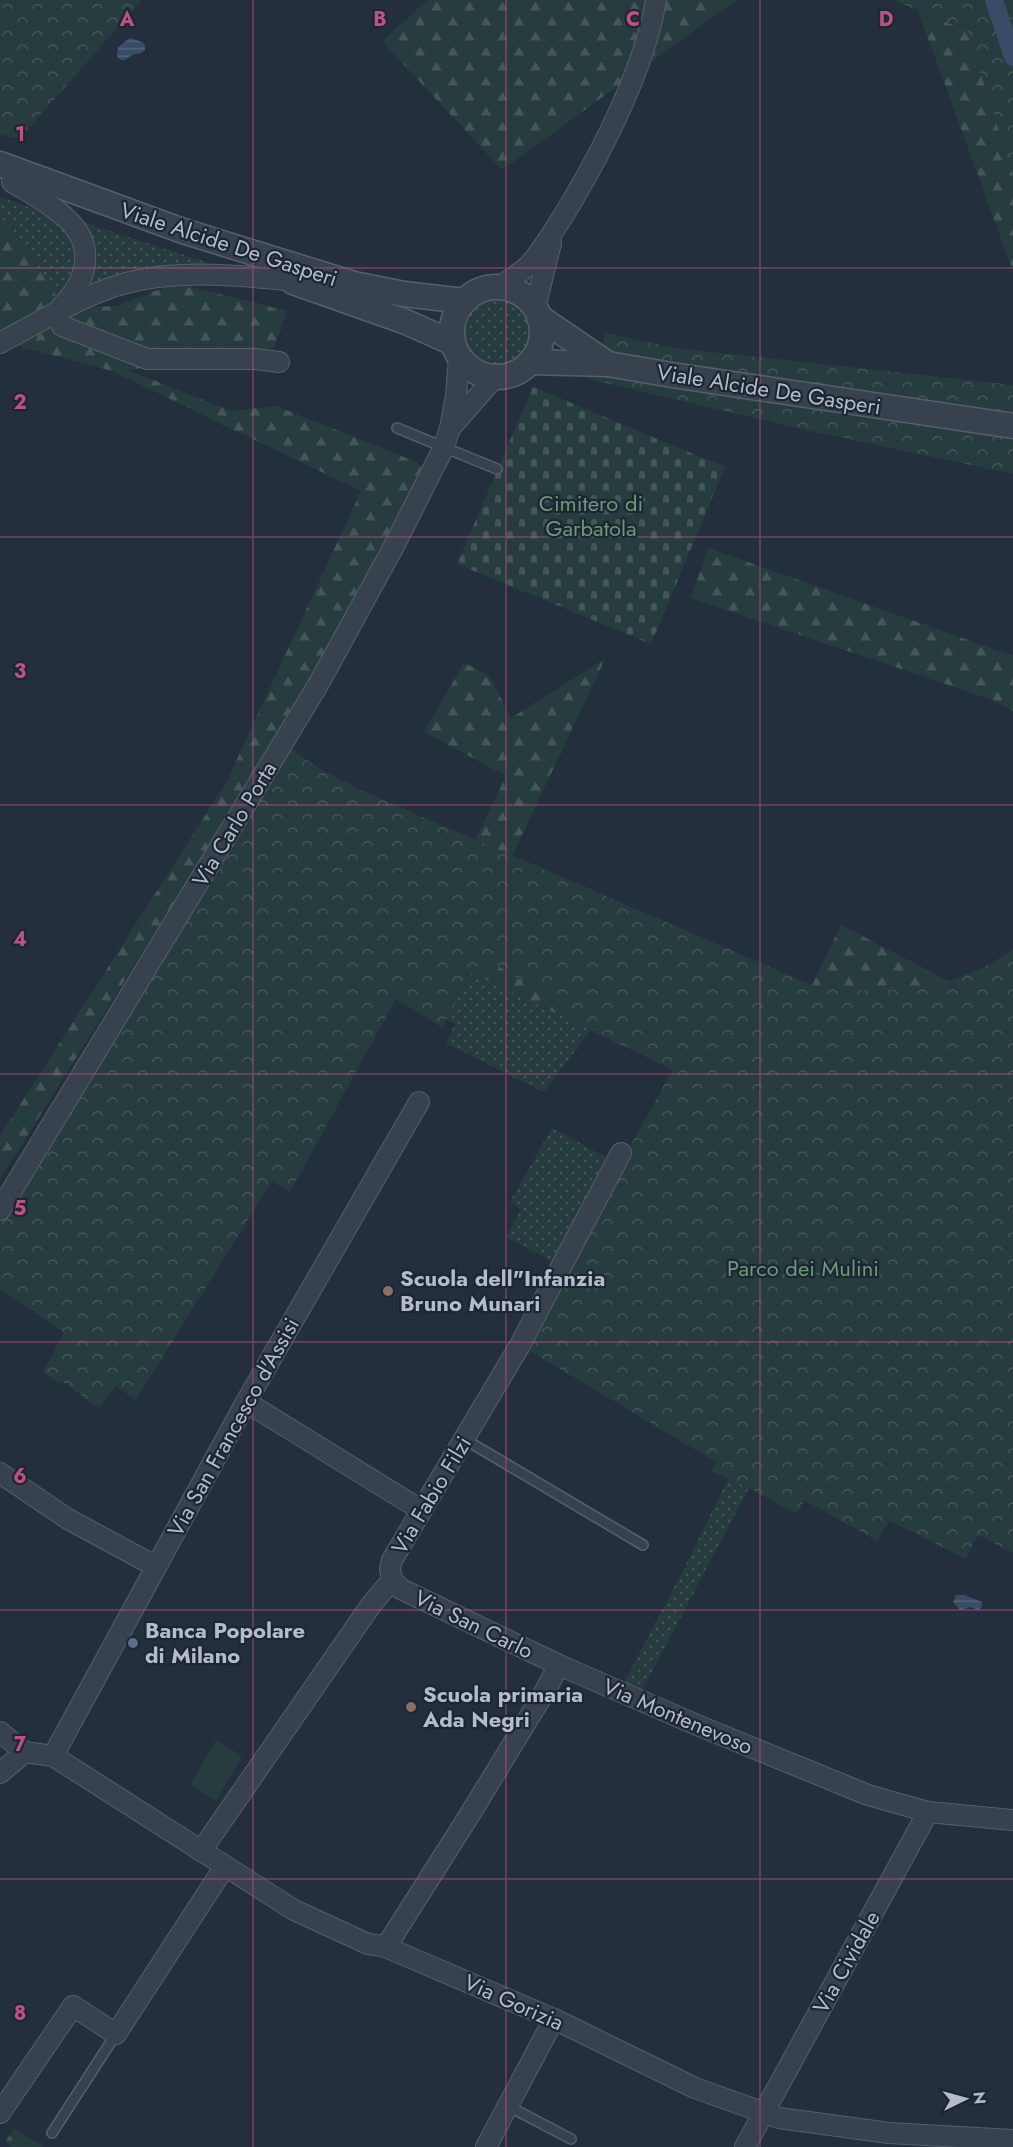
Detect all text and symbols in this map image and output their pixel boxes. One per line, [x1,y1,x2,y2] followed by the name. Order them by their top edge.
[119,5,135,34] text: A
[373,5,387,34] text: B
[626,5,640,34] text: C
[879,5,893,34] text: D
[15,120,25,149] text: 1
[116,194,342,294] street label: Viale Alcide De Gasperi
[655,355,883,423] street label: Viale Alcide De Gasperi
[13,388,27,417] text: 2
[539,487,643,544] park label: Cimitero di Garbatola
[14,657,26,686] text: 3
[184,755,284,893] street label: Via Carlo Porta
[13,925,27,954] text: 4
[14,1194,27,1223] text: 5
[727,1252,879,1284] park label: Parco dei Mulini
[400,1262,605,1319] place label: Scuola dell"Infanzia Bruno Munari
[381,1284,395,1298] marker: Scuola dell"Infanzia Bruno Munari
[159,1312,307,1542] street label: Via San Francesco d'Assisi
[383,1430,479,1560] street label: Via Fabio Filzi
[13,1462,27,1491] text: 6
[409,1581,539,1667] street label: Via San Carlo
[145,1614,305,1671] place label: Banca Popolare di Milano
[126,1636,140,1650] marker: Banca Popolare di Milano
[598,1670,758,1762] street label: Via Montenevoso
[422,1678,583,1735] place label: Scuola primaria Ada Negri
[404,1700,418,1714] marker: Scuola primaria Ada Negri
[14,1730,27,1759] text: 7
[805,1905,887,2019] street label: Via Cividale
[459,1966,569,2038] street label: Via Gorizia
[14,1999,26,2028] text: 8
[935,2069,995,2129] north arrow
[967,2090,991,2105] text: N

